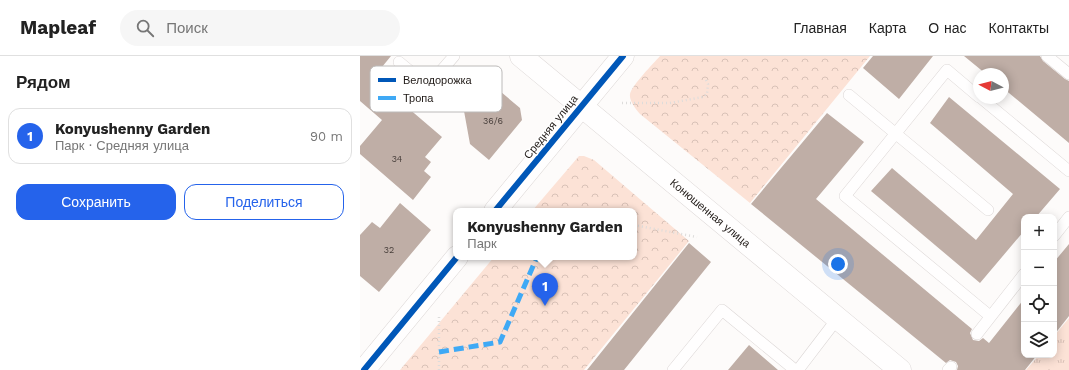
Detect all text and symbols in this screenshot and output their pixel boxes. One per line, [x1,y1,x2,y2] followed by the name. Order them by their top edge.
[120,10,400,46] search box
[20,16,96,39] text: Mapleaf
[134,17,156,39] icon: search
[166,19,208,37] text: Поиск
[794,20,847,36] text: Главная
[869,20,906,36] text: Карта
[928,20,967,36] text: О нас
[989,20,1049,36] text: Контакты
[370,66,502,112] legend
[973,68,1009,104] north arrow
[16,72,71,92] text: Рядом
[403,74,473,87] text: Велодорожка
[403,92,434,105] text: Тропа
[521,92,581,162] street label: Средняя улица
[483,116,503,126] house number: 36/6
[55,120,210,138] text: Konyushenny Garden
[27,129,33,144] text: 1
[310,129,343,144] text: 90 m
[55,138,189,153] text: Парк · Средняя улица
[392,154,403,164] house number: 34
[668,176,754,250] street label: Конюшенная улица
[16,184,176,220] button: Сохранить
[184,184,344,220] button: Поделиться
[453,208,637,260] popup
[1021,214,1057,358] map controls
[1021,214,1057,250] button: +
[467,218,623,236] text: Konyushenny Garden
[467,236,497,251] text: Парк
[384,245,394,255] house number: 32
[1021,250,1057,286] button: −
[828,254,848,274] your location
[532,273,558,306] pin: 1
[1021,286,1057,322] button: locate
[1021,322,1057,358] button: layers

